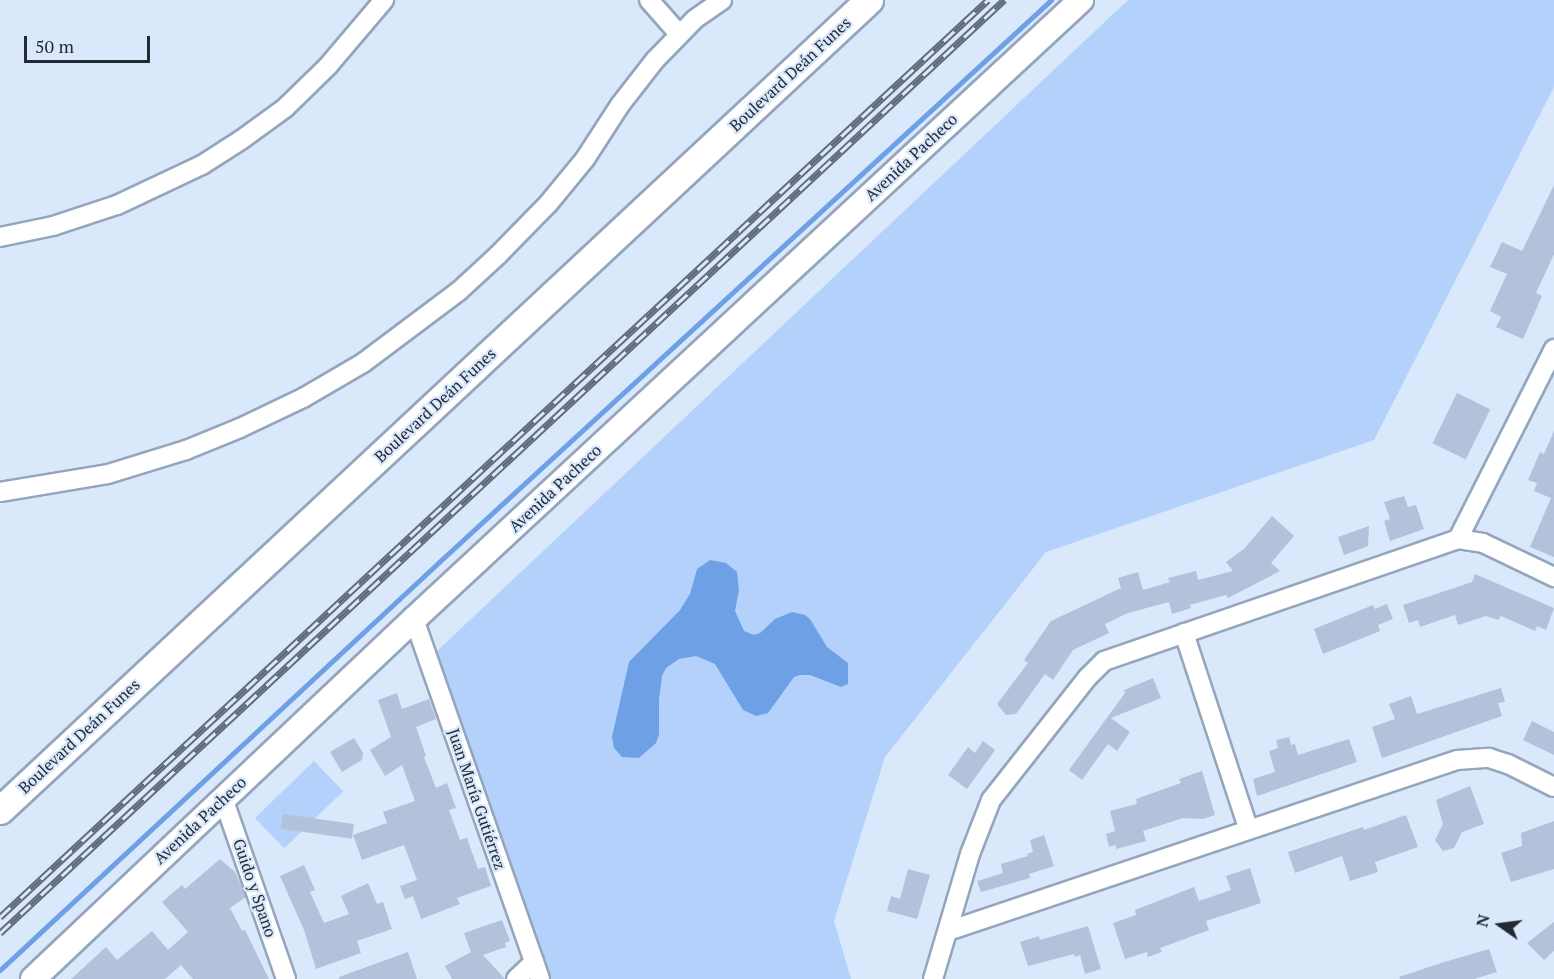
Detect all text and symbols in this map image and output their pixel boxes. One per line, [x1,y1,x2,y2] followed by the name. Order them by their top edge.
[725,13,855,135] street label: Boulevard Deán Funes
[27,24,153,62] scale bar
[35,34,74,58] text: 50 m
[861,109,961,205] street label: Avenida Pacheco
[370,344,500,466] street label: Boulevard Deán Funes
[505,440,605,536] street label: Avenida Pacheco
[14,675,144,797] street label: Boulevard Deán Funes
[444,726,510,872] street label: Juan María Gutiérrez
[150,772,250,868] street label: Avenida Pacheco
[229,836,281,940] street label: Guido y Spano
[1470,895,1530,955] north arrow
[1470,912,1495,929] text: N

